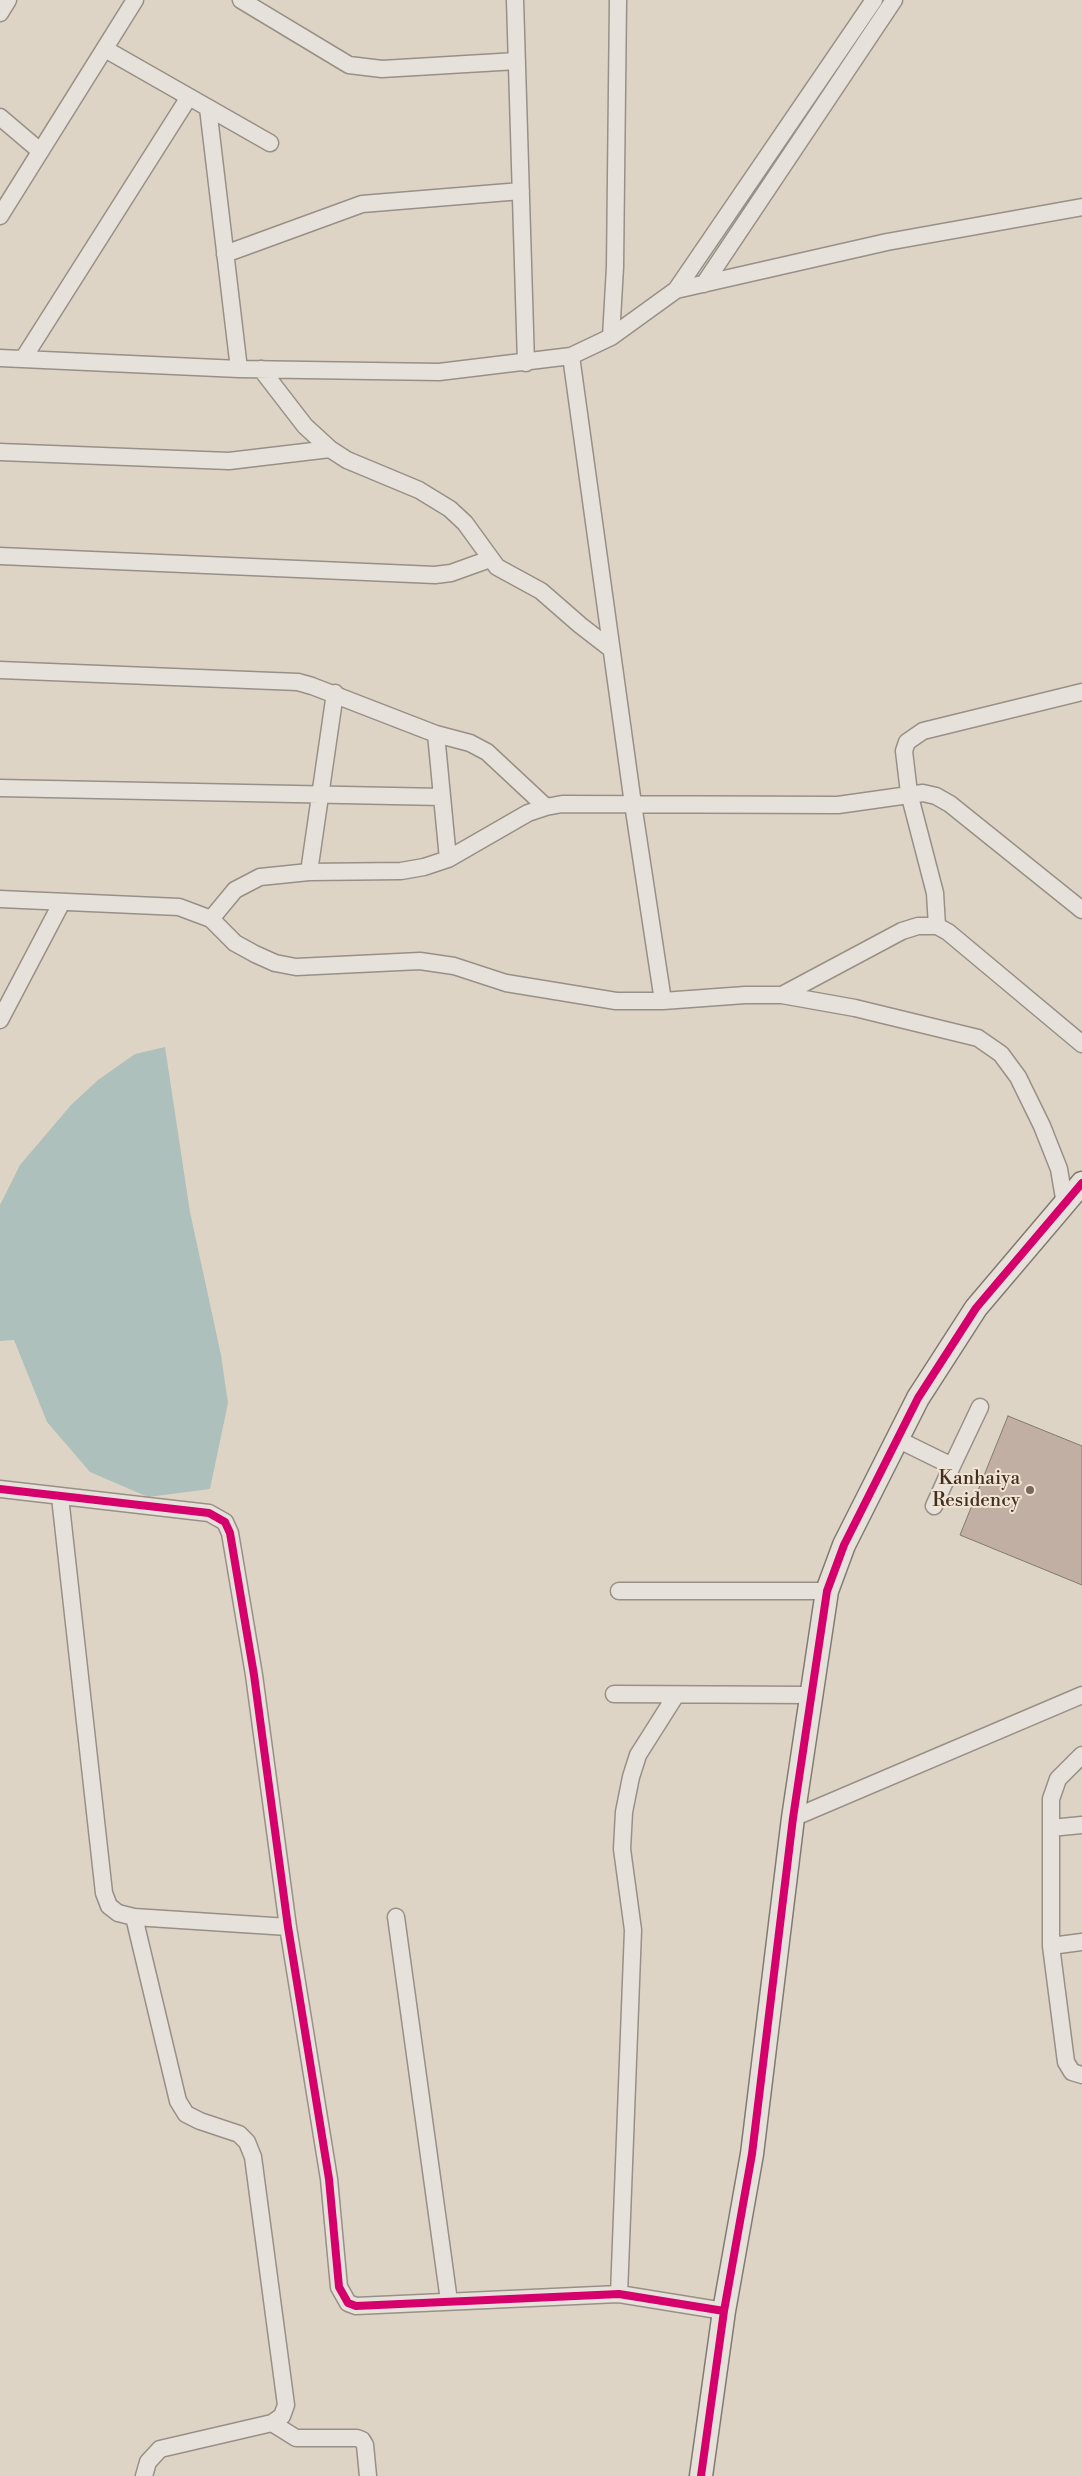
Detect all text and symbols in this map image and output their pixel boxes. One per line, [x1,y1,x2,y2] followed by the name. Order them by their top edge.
[932,1468,1020,1512] place label: Kanhaiya Residency
[1024,1484,1036,1496] marker: Kanhaiya Residency

